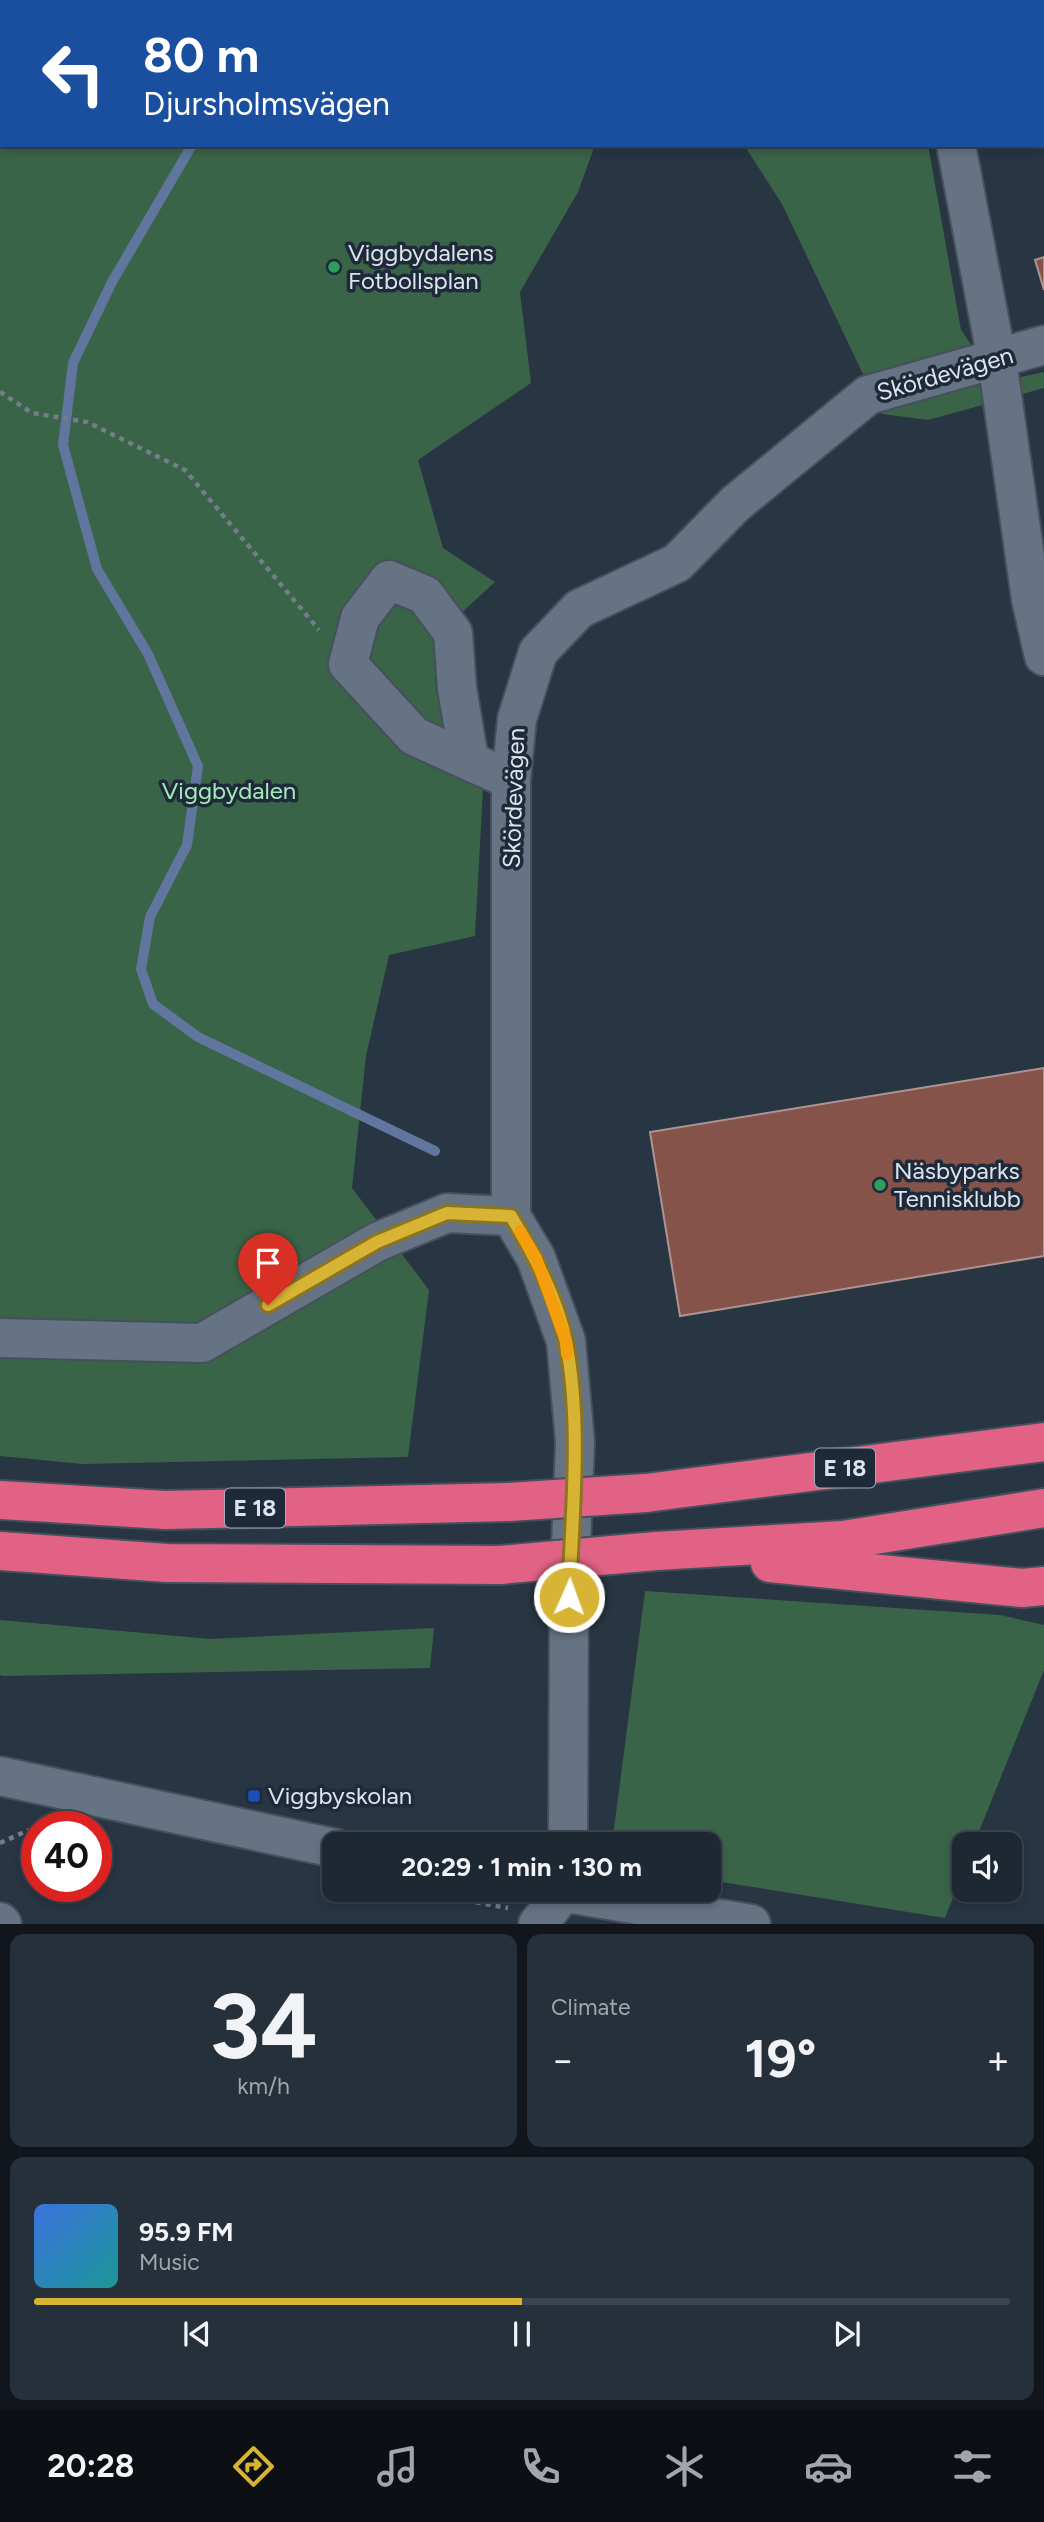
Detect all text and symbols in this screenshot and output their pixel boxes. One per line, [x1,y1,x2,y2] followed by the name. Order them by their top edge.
[143,25,259,84] text: 80 m
[28,28,119,119] icon: left
[143,85,390,123] text: Djursholmsvägen
[348,238,494,295] place label: Viggbydalens Fotbollsplan
[326,259,342,275] marker: Viggbydalens Fotbollsplan
[873,340,1016,407] street label: Skördevägen
[497,727,530,869] street label: Skördevägen
[162,776,296,805] park label: Viggbydalen
[894,1156,1021,1213] place label: Näsbyparks Tennisklubb
[872,1177,888,1193] marker: Näsbyparks Tennisklubb
[238,1233,298,1305] pin
[249,1244,287,1282] icon: arrive
[815,1448,875,1488] road number: E 18
[225,1488,285,1527] road number: E 18
[532,1560,606,1634] position arrow
[268,1781,412,1810] place label: Viggbyskolan
[246,1788,262,1804] marker: Viggbyskolan
[21,1811,112,1902] speed limit sign: 40
[952,1832,1022,1902] map controls
[952,1832,1022,1902] button: sound
[401,1851,642,1883] text: 20:29 · 1 min · 130 m
[209,1972,318,2081] text: 34
[551,1993,630,2021] text: Climate
[745,2028,816,2090] text: 19°
[551,2037,575,2083] text: −
[986,2037,1010,2083] text: +
[237,2072,290,2100] text: km/h
[139,2216,234,2248] text: 95.9 FM
[139,2248,200,2276] text: Music
[178,2315,216,2353] icon: previous
[503,2315,541,2353] icon: pause
[828,2315,866,2353] icon: next
[229,2442,278,2491] icon: directions
[373,2442,422,2491] icon: music
[516,2442,565,2491] icon: phone
[660,2442,709,2491] icon: climate
[804,2442,853,2491] icon: car
[948,2442,997,2491] icon: filters
[47,2447,134,2485] text: 20:28

